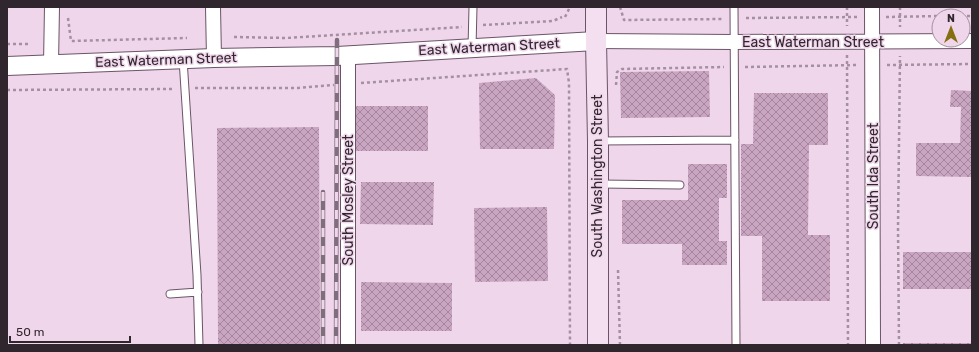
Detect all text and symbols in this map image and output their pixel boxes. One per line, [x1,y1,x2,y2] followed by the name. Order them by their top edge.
[931,8,971,48] north arrow
[947,12,955,25] text: N
[742,34,884,51] street label: East Waterman Street
[418,35,561,59] street label: East Waterman Street
[95,49,238,71] street label: East Waterman Street
[589,94,606,257] street label: South Washington Street
[865,122,882,229] street label: South Ida Street
[340,134,357,266] street label: South Mosley Street
[10,318,130,344] scale bar
[16,325,44,339] text: 50 m

